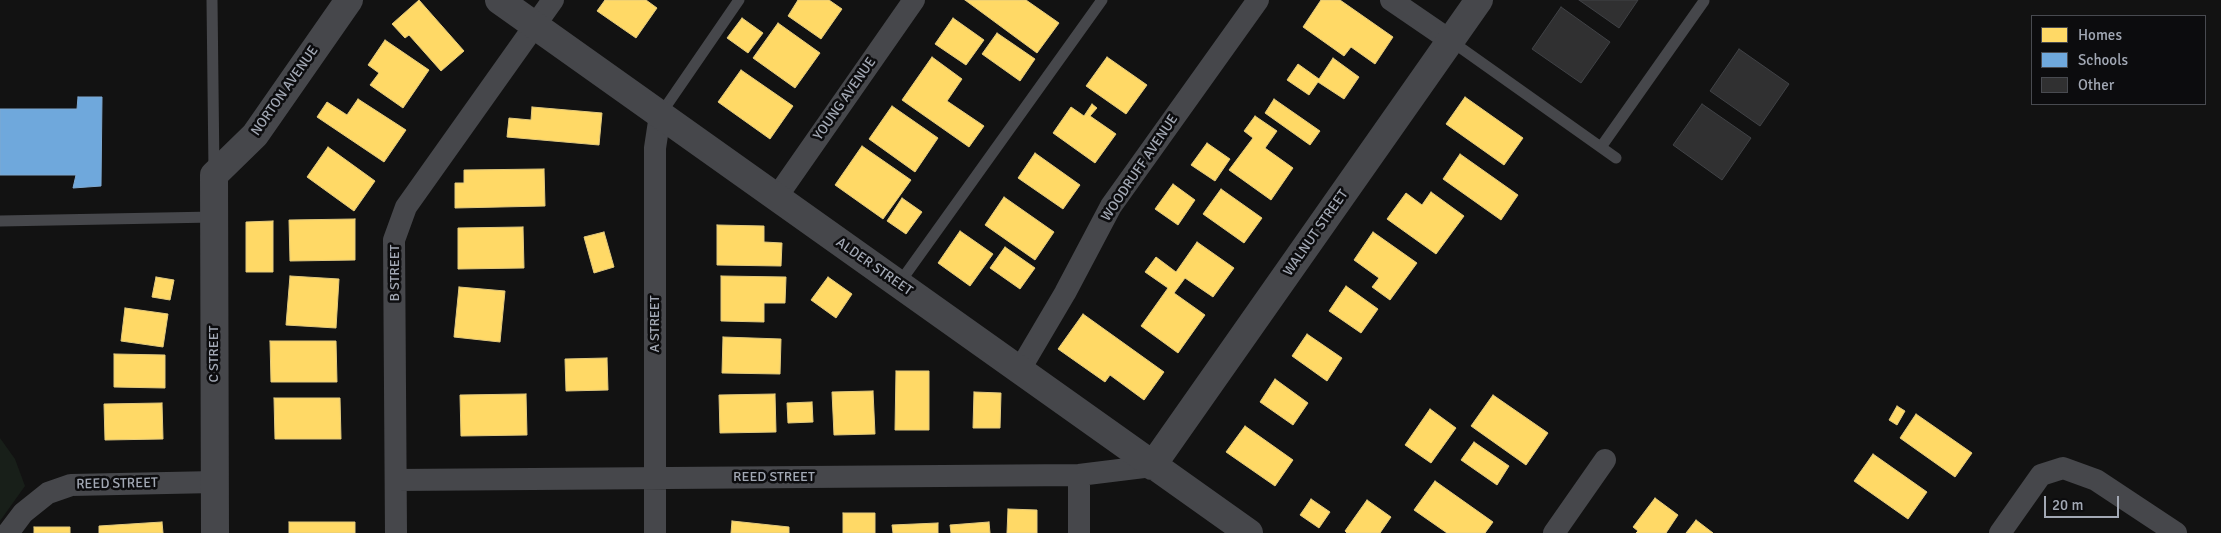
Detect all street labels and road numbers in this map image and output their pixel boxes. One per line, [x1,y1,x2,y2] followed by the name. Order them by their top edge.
[248,43,322,139] street label: NORTON AVENUE
[810,54,880,144] street label: YOUNG AVENUE
[1098,111,1182,225] street label: WOODRUFF AVENUE
[1280,187,1352,279] street label: WALNUT STREET
[832,234,916,300] street label: ALDER STREET
[387,245,403,301] street label: B STREET
[647,295,663,353] street label: A STREET
[206,326,222,382] street label: C STREET
[733,469,815,485] street label: REED STREET
[76,475,158,493] street label: REED STREET

